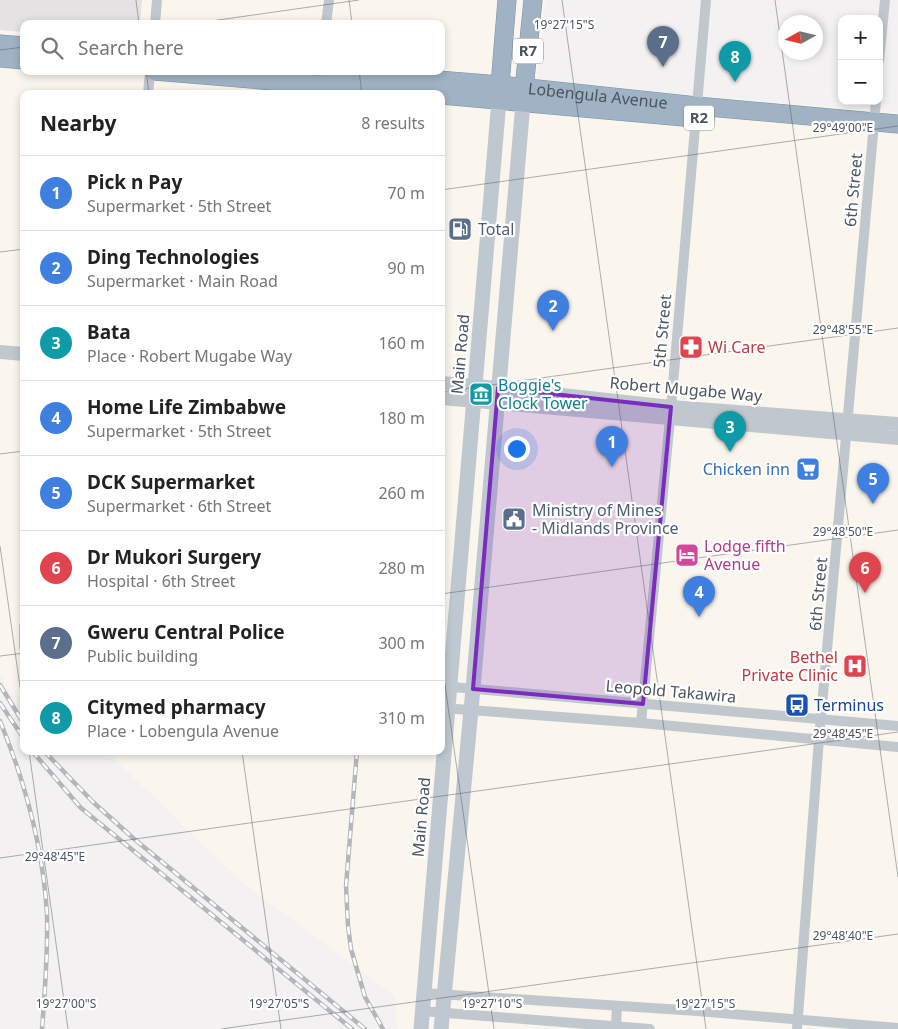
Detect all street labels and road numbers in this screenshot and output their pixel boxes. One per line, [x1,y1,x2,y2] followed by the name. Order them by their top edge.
[513,38,543,64] road number: R7
[527,77,669,114] street label: Lobengula Avenue
[684,106,714,130] road number: R2
[839,152,867,228] street label: 6th Street
[648,293,676,369] street label: 5th Street
[446,313,474,395] street label: Main Road
[609,371,764,407] street label: Robert Mugabe Way
[804,556,832,632] street label: 6th Street
[605,674,737,708] street label: Leopold Takawira
[407,776,435,858] street label: Main Road

